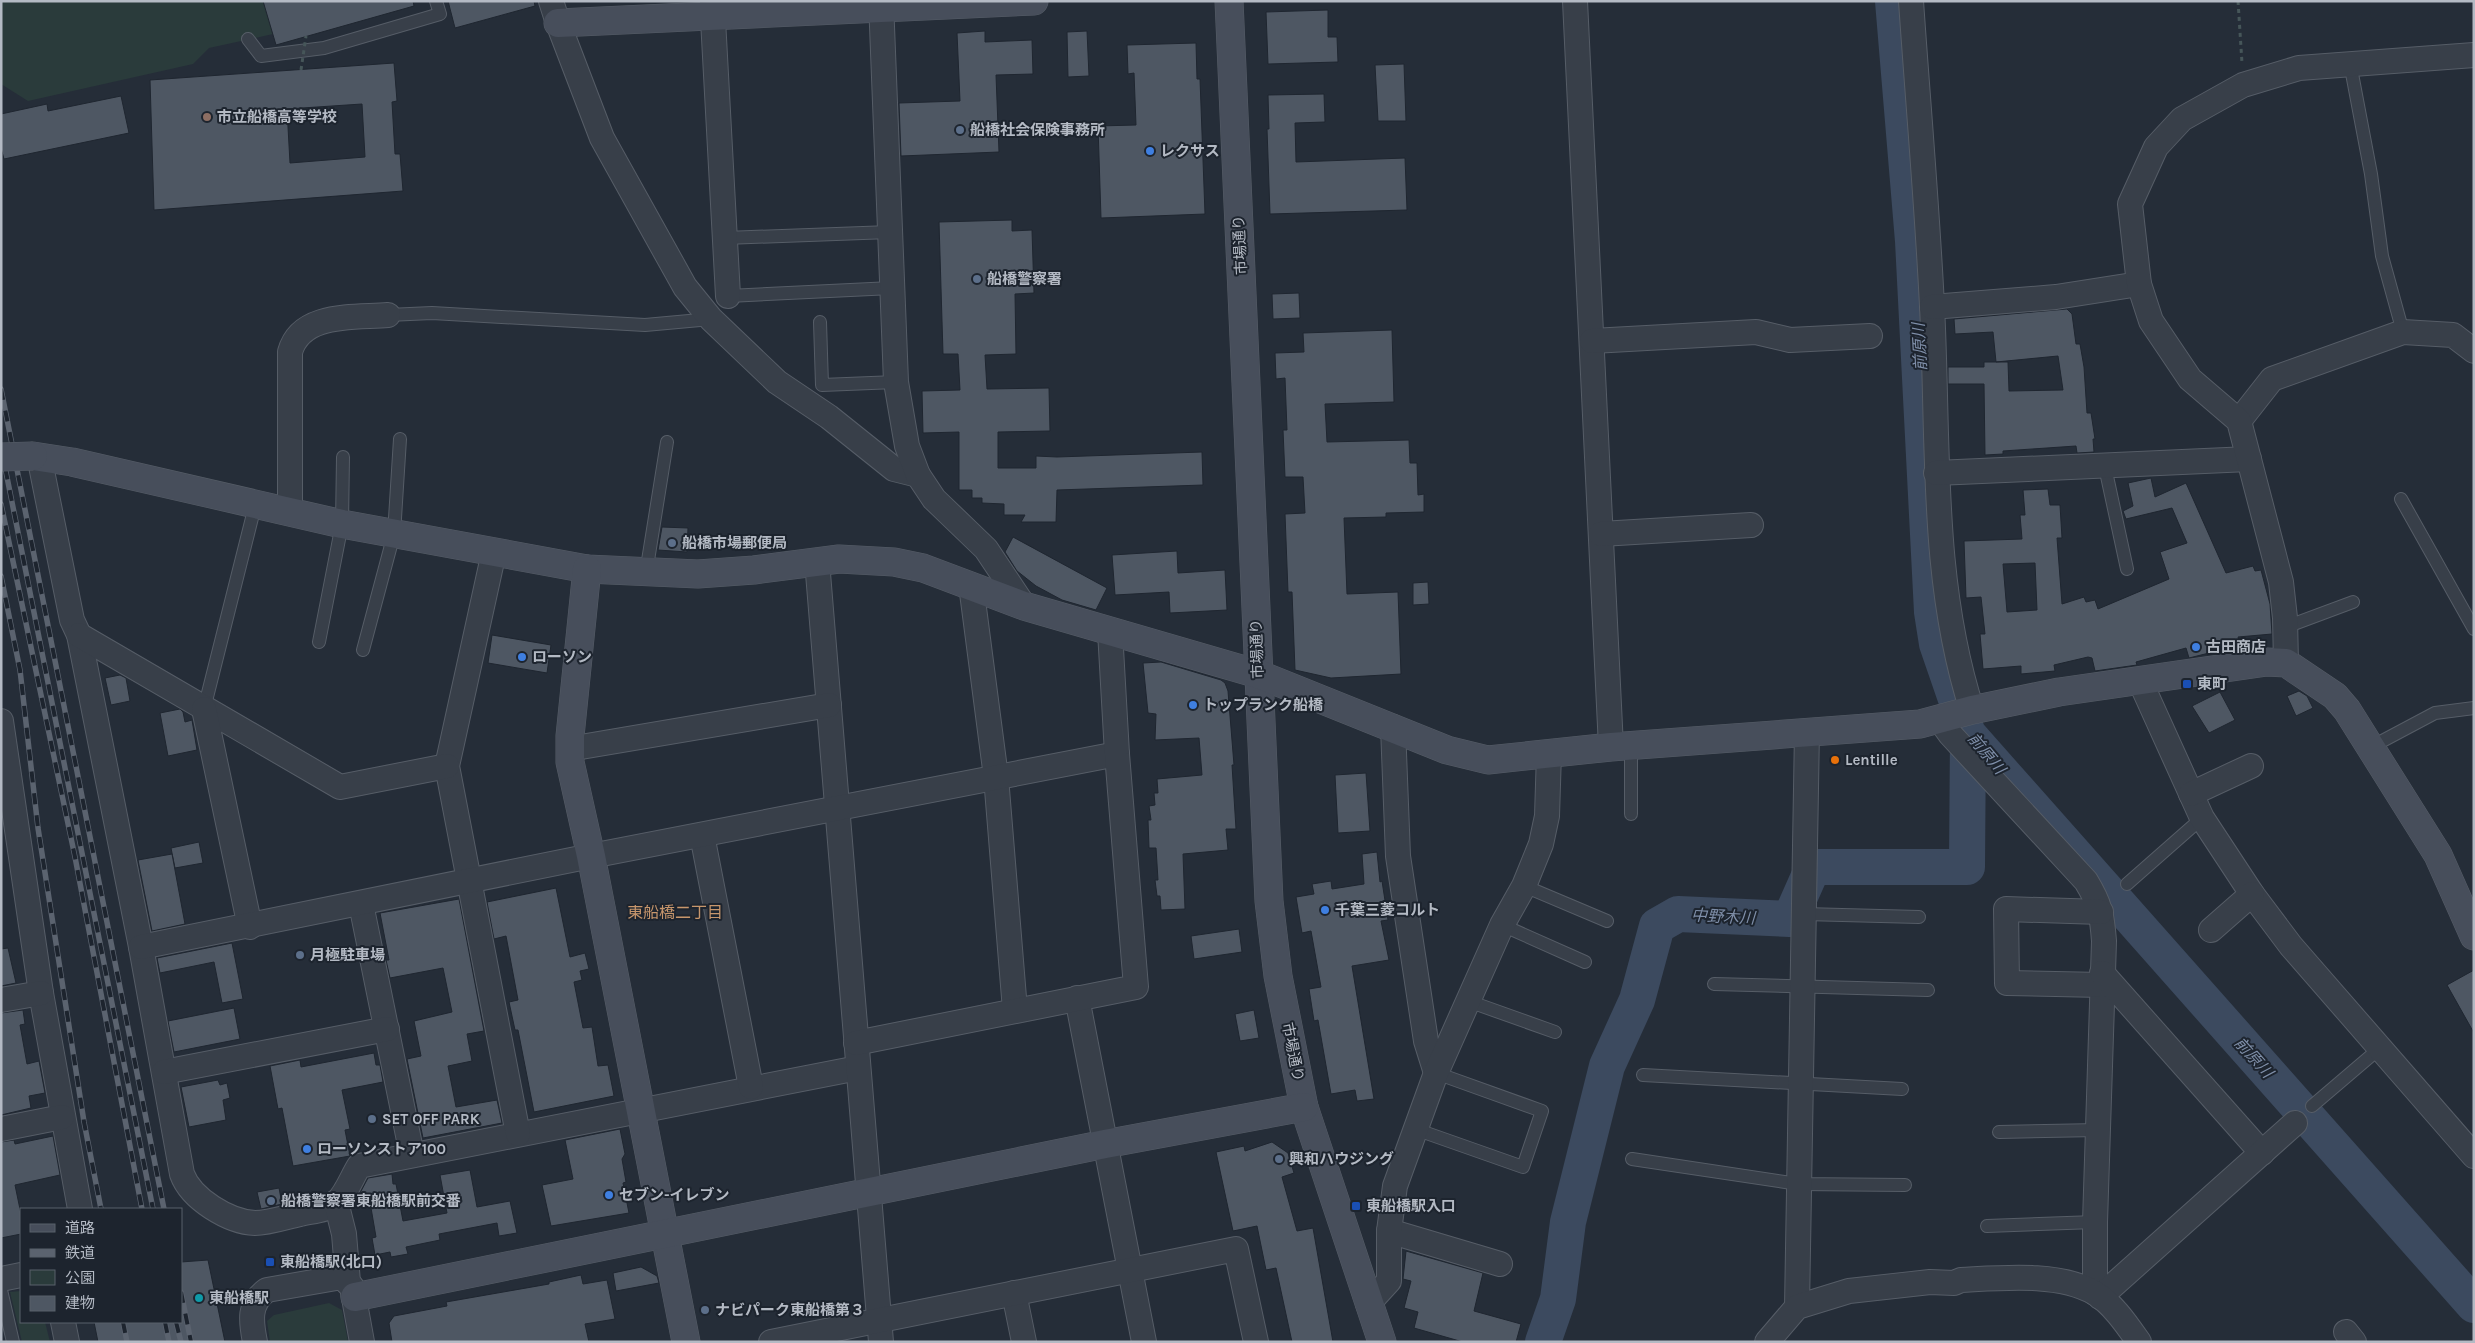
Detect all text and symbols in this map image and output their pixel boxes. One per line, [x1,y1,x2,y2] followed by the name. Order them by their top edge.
[217,108,337,126] place label: 市立船橋高等学校
[201,111,213,123] marker: 市立船橋高等学校
[970,121,1105,139] place label: 船橋社会保険事務所
[954,124,966,136] marker: 船橋社会保険事務所
[1160,142,1220,160] place label: レクサス
[1144,145,1156,157] marker: レクサス
[1229,215,1251,275] street label: 市場通り
[987,270,1062,288] place label: 船橋警察署
[971,273,983,285] marker: 船橋警察署
[1909,321,1930,371] water label: 前原川
[682,534,787,552] place label: 船橋市場郵便局
[666,537,678,549] marker: 船橋市場郵便局
[1247,619,1267,679] street label: 市場通り
[2206,638,2266,656] place label: 古田商店
[2190,641,2202,653] marker: 古田商店
[532,648,592,666] place label: ローソン
[516,651,528,663] marker: ローソン
[2197,675,2227,693] place label: 東町
[2181,678,2193,690] marker: 東町
[1203,696,1324,714] place label: トップランク船橋
[1187,699,1199,711] marker: トップランク船橋
[1964,729,2011,779] water label: 前原川
[1845,751,1898,769] place label: Lentille
[1829,754,1841,766] marker: Lentille
[1335,901,1440,919] place label: 千葉三菱コルト
[627,903,723,922] district label: 東船橋二丁目
[1319,904,1331,916] marker: 千葉三菱コルト
[1691,905,1757,928] water label: 中野木川
[310,946,385,964] place label: 月極駐車場
[294,949,306,961] marker: 月極駐車場
[1278,1021,1308,1083] street label: 市場通り
[2231,1033,2278,1083] water label: 前原川
[382,1110,480,1128] place label: SET OFF PARK
[366,1113,378,1125] marker: SET OFF PARK
[317,1140,446,1158] place label: ローソンストア100
[301,1143,313,1155] marker: ローソンストア100
[1289,1150,1394,1168] place label: 興和ハウジング
[1273,1153,1285,1165] marker: 興和ハウジング
[619,1186,730,1204] place label: セブン-イレブン
[603,1189,615,1201] marker: セブン-イレブン
[281,1192,461,1210] place label: 船橋警察署東船橋駅前交番
[265,1195,277,1207] marker: 船橋警察署東船橋駅前交番
[1366,1197,1456,1215] place label: 東船橋駅入口
[1350,1200,1362,1212] marker: 東船橋駅入口
[20,1208,182,1323] legend
[65,1219,95,1237] text: 道路
[65,1244,95,1262] text: 鉄道
[280,1253,382,1271] place label: 東船橋駅(北口)
[264,1256,276,1268] marker: 東船橋駅(北口)
[65,1269,95,1287] text: 公園
[209,1289,269,1307] place label: 東船橋駅
[193,1292,205,1304] marker: 東船橋駅
[65,1294,95,1312] text: 建物
[715,1301,865,1319] place label: ナビパーク東船橋第３
[699,1304,711,1316] marker: ナビパーク東船橋第３

